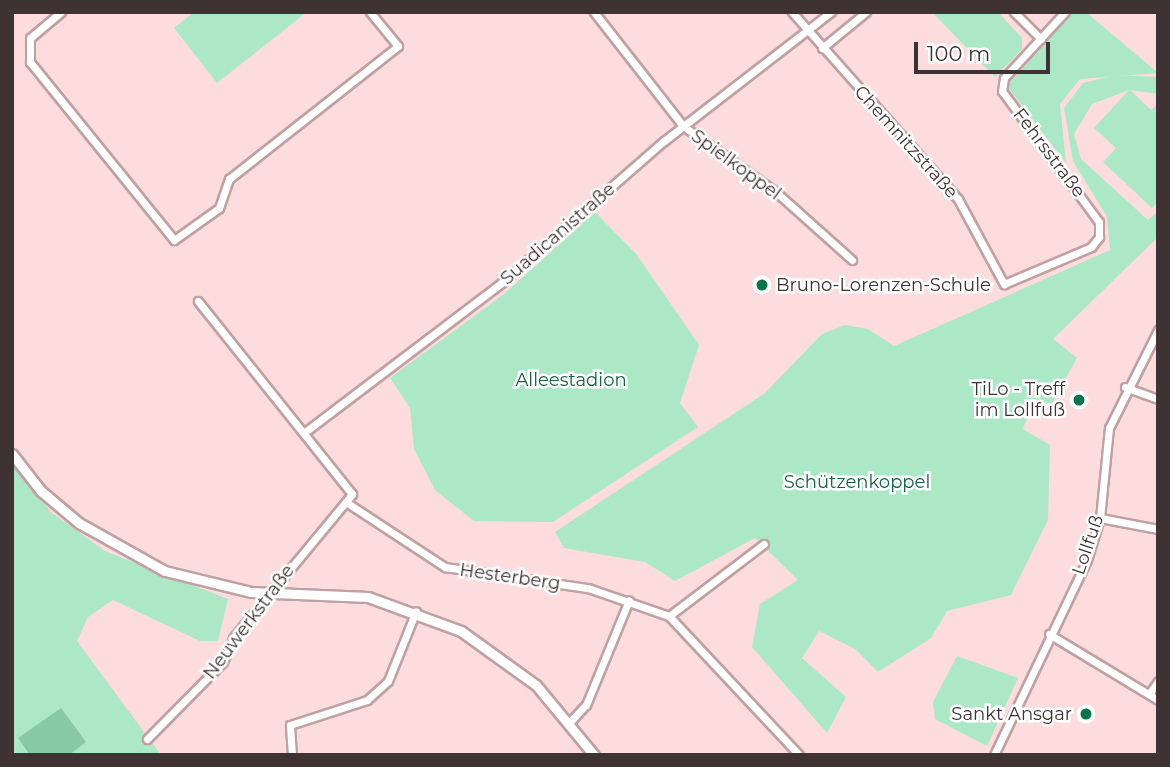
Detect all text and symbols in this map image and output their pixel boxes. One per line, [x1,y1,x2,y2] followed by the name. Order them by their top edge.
[918,28,1054,72] scale bar
[927,41,990,66] text: 100 m
[850,81,962,203] street label: Chemnitzstraße
[1008,104,1090,202] street label: Fehrsstraße
[687,125,785,205] street label: Spielkoppel
[496,178,620,290] street label: Suadicanistraße
[776,274,991,296] place label: Bruno-Lorenzen-Schule
[754,277,770,293] marker: Bruno-Lorenzen-Schule
[515,369,627,391] park label: Alleestadion
[972,379,1065,422] place label: TiLo - Treff im Lollfuß
[1071,392,1087,408] marker: TiLo - Treff im Lollfuß
[784,471,930,493] park label: Schützenkoppel
[1068,512,1108,578] street label: Lollfuß
[458,559,562,595] street label: Hesterberg
[199,561,299,683] street label: Neuwerkstraße
[951,703,1072,725] place label: Sankt Ansgar
[1078,706,1094,722] marker: Sankt Ansgar

